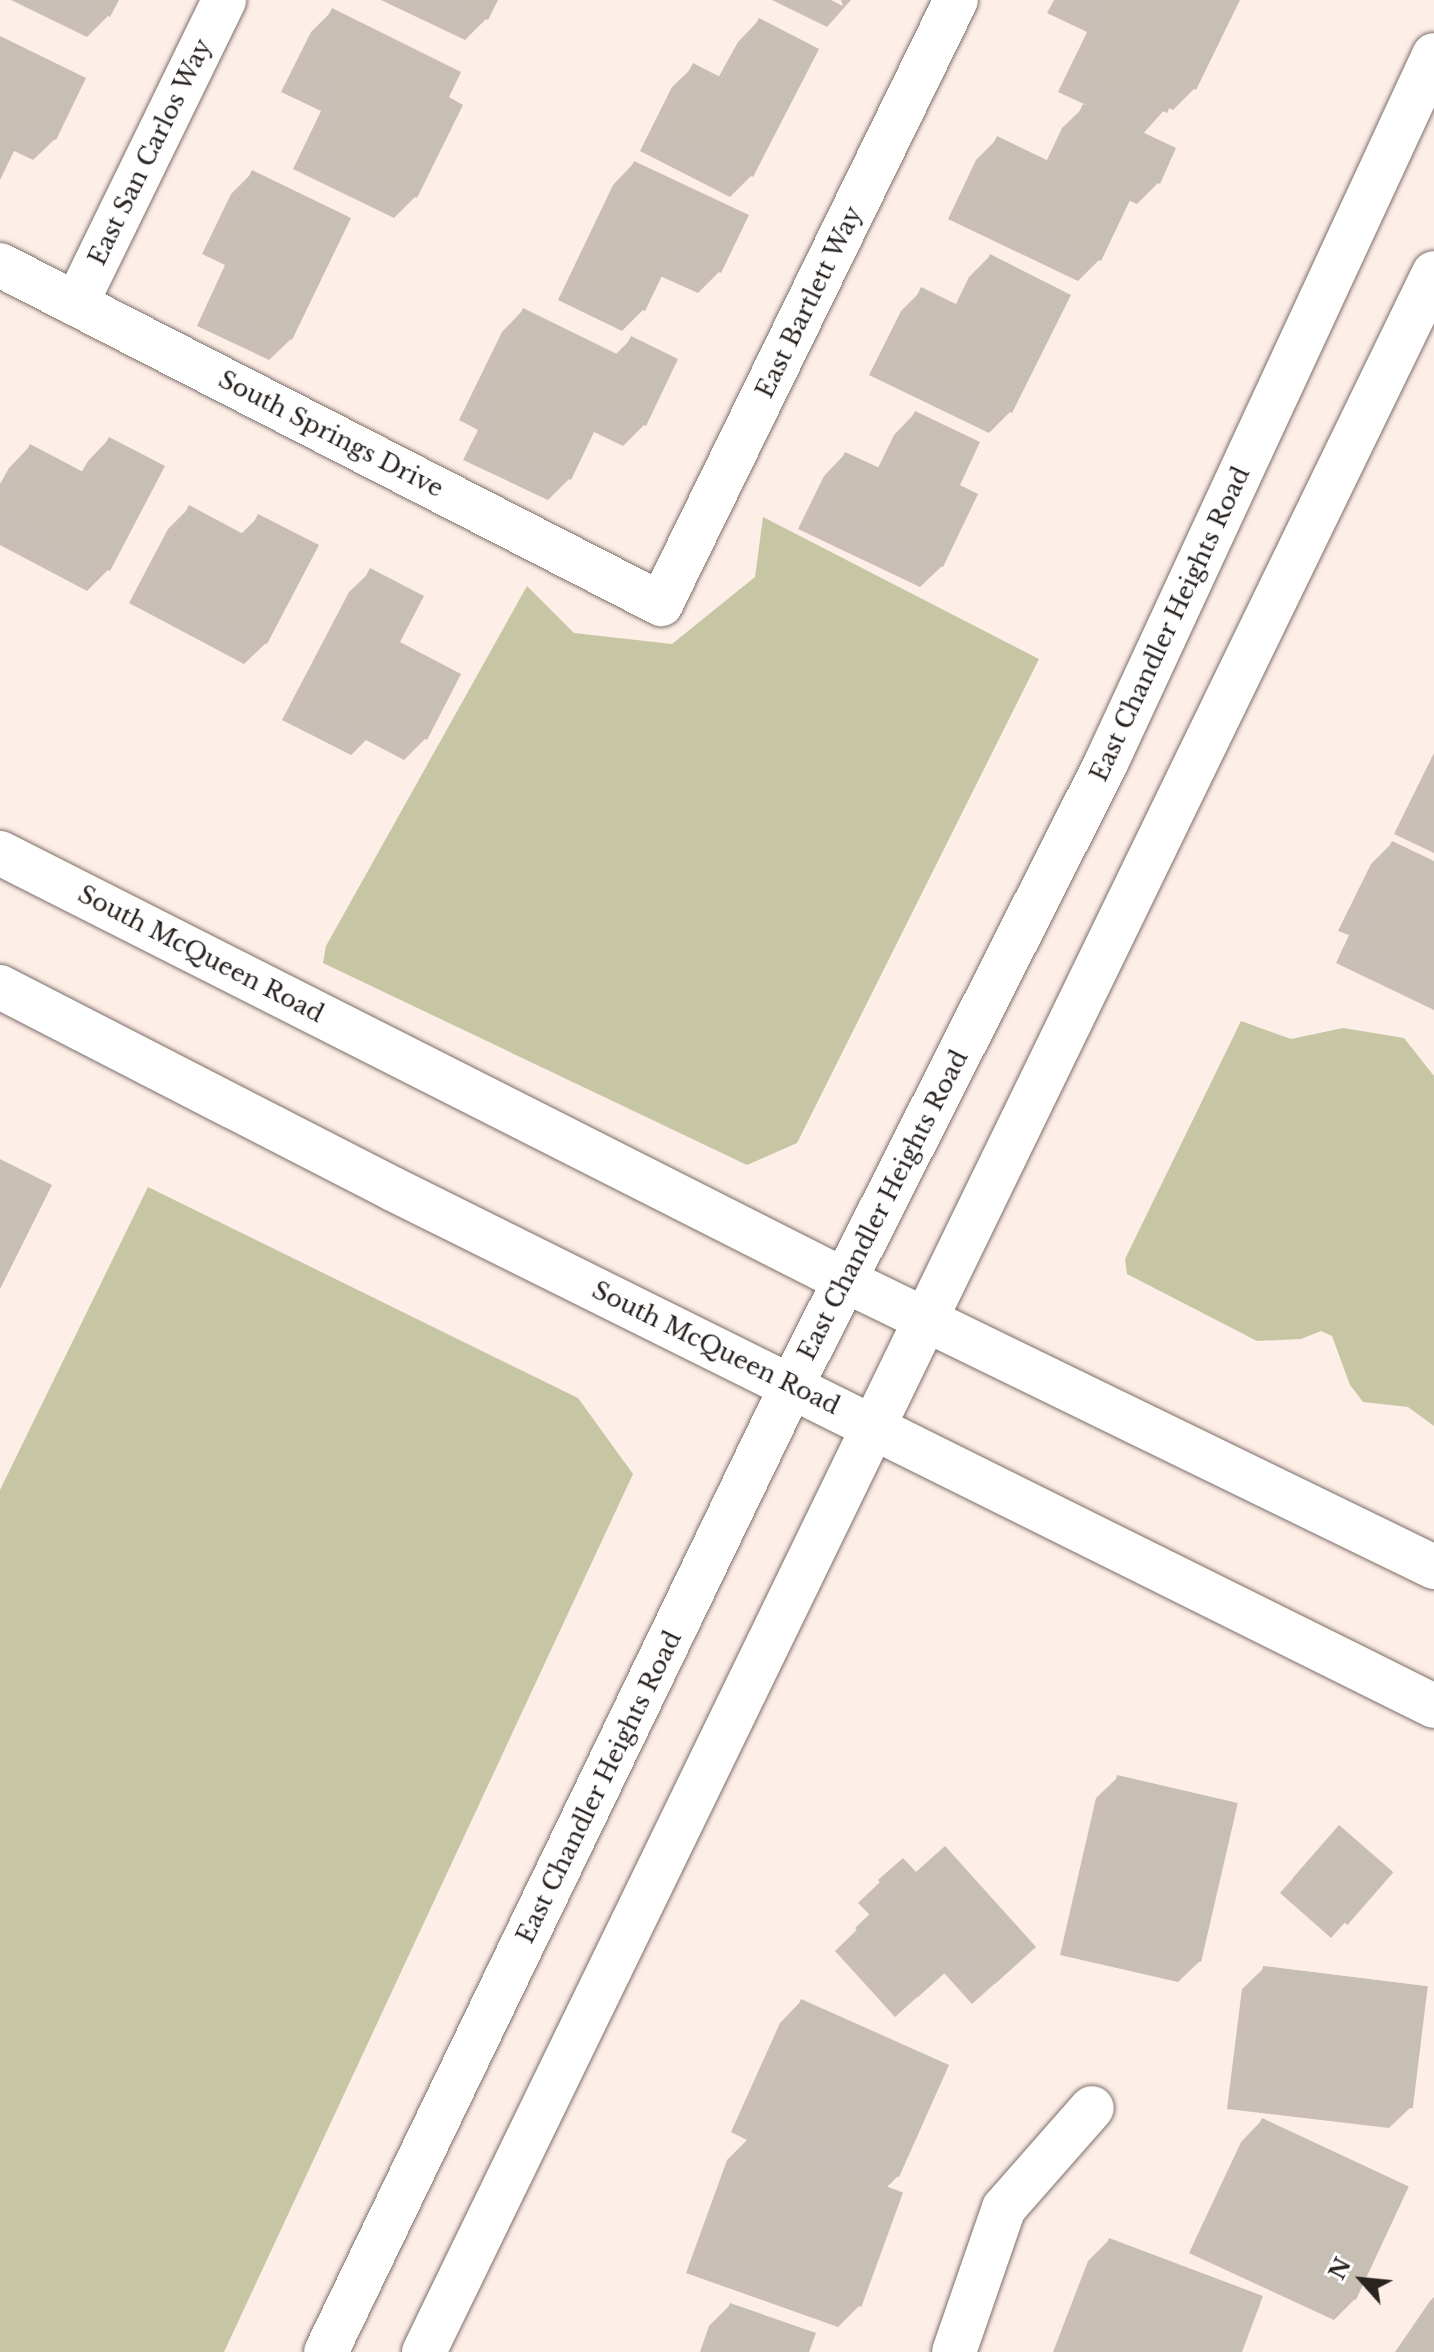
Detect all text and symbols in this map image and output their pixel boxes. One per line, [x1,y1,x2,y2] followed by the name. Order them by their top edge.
[82,34,218,270] street label: East San Carlos Way
[750,201,868,403] street label: East Bartlett Way
[214,365,448,503] street label: South Springs Drive
[1084,462,1256,786] street label: East Chandler Heights Road
[73,879,329,1029] street label: South McQueen Road
[792,1045,974,1365] street label: East Chandler Heights Road
[588,1275,844,1421] street label: South McQueen Road
[511,1626,687,1948] street label: East Chandler Heights Road
[1322,2240,1402,2320] north arrow
[1323,2254,1357,2284] text: N

